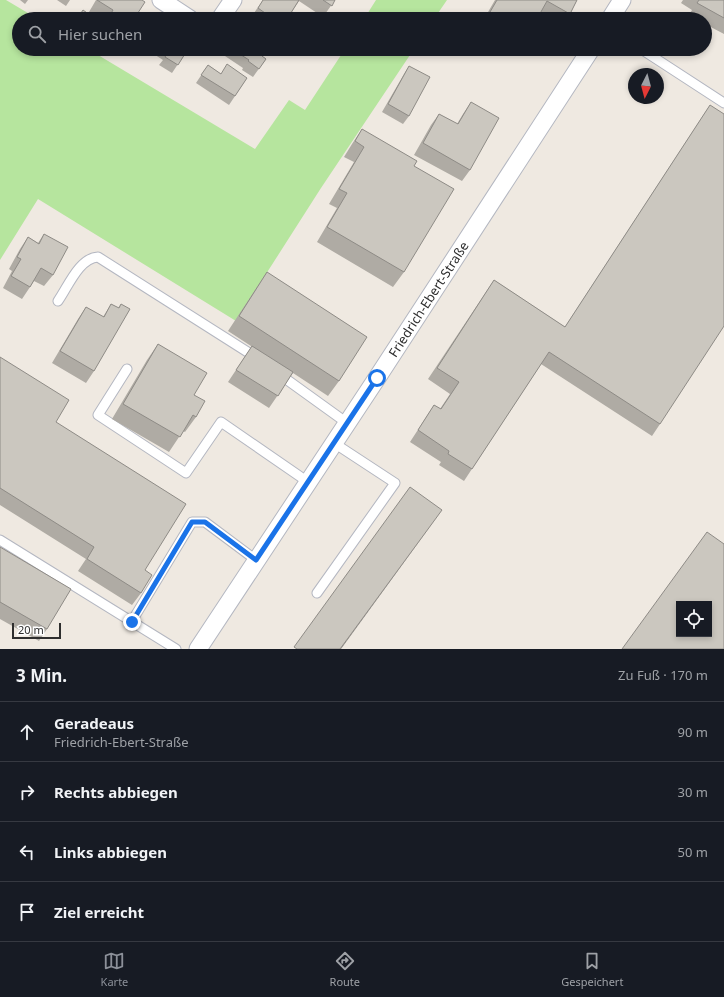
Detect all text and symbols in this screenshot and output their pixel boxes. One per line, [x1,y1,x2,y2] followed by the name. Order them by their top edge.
[12,12,712,56] search box
[26,23,48,45] icon: search
[58,24,142,44] text: Hier suchen
[628,68,664,104] north arrow
[384,238,473,360] street label: Friedrich-Ebert-Straße
[368,369,386,387] route start
[676,601,712,637] map controls
[676,601,712,637] button: locate
[123,613,141,631] route end
[12,621,61,640] scale bar
[18,622,44,637] text: 20 m
[16,664,67,687] text: 3 Min.
[618,666,708,684] text: Zu Fuß · 170 m
[54,713,134,733] text: Geradeaus
[16,721,38,743] icon: ahead
[678,723,708,741] text: 90 m
[54,733,189,751] text: Friedrich-Ebert-Straße
[16,781,38,803] icon: right
[54,782,178,802] text: Rechts abbiegen
[678,783,708,801] text: 30 m
[16,841,38,863] icon: left
[54,842,167,862] text: Links abbiegen
[678,843,708,861] text: 50 m
[16,901,38,923] icon: arrive
[54,902,144,922] text: Ziel erreicht
[101,950,128,989] tab: Karte
[330,950,360,989] tab: Route
[561,950,623,989] tab: Gespeichert

